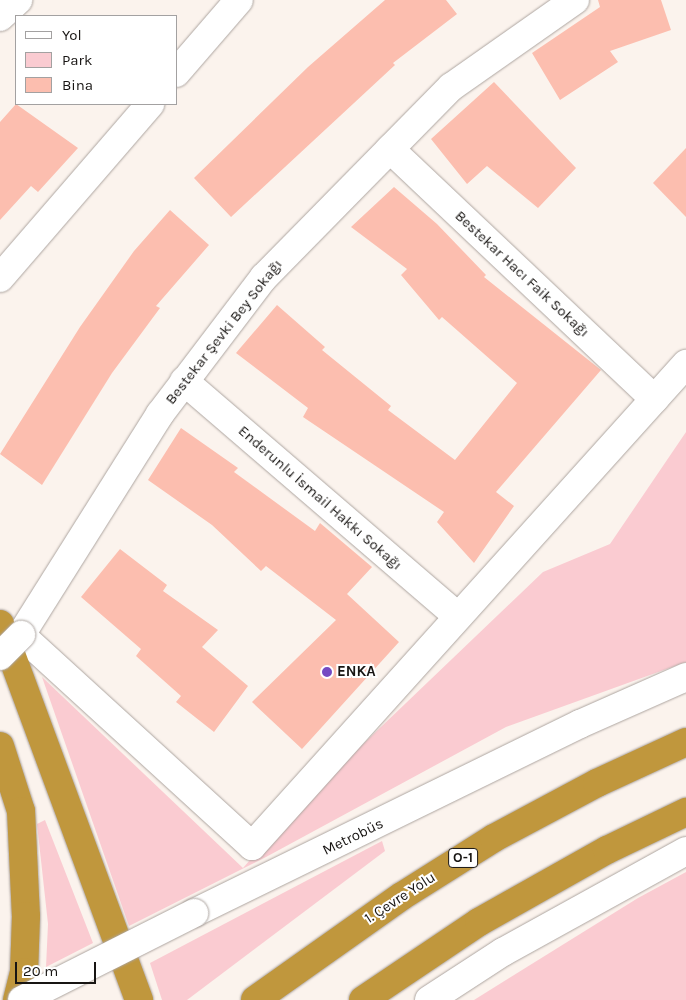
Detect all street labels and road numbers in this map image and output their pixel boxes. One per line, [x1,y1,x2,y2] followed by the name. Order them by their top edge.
[451,207,593,341] street label: Bestekar Hacı Faik Sokağı
[162,256,286,408] street label: Bestekar Şevki Bey Sokağı
[234,422,406,574] street label: Enderunlu İsmail Hakkı Sokağı
[320,815,386,859] street label: Metrobüs
[448,846,478,870] road number: O-1
[361,868,439,928] street label: 1. Çevre Yolu

